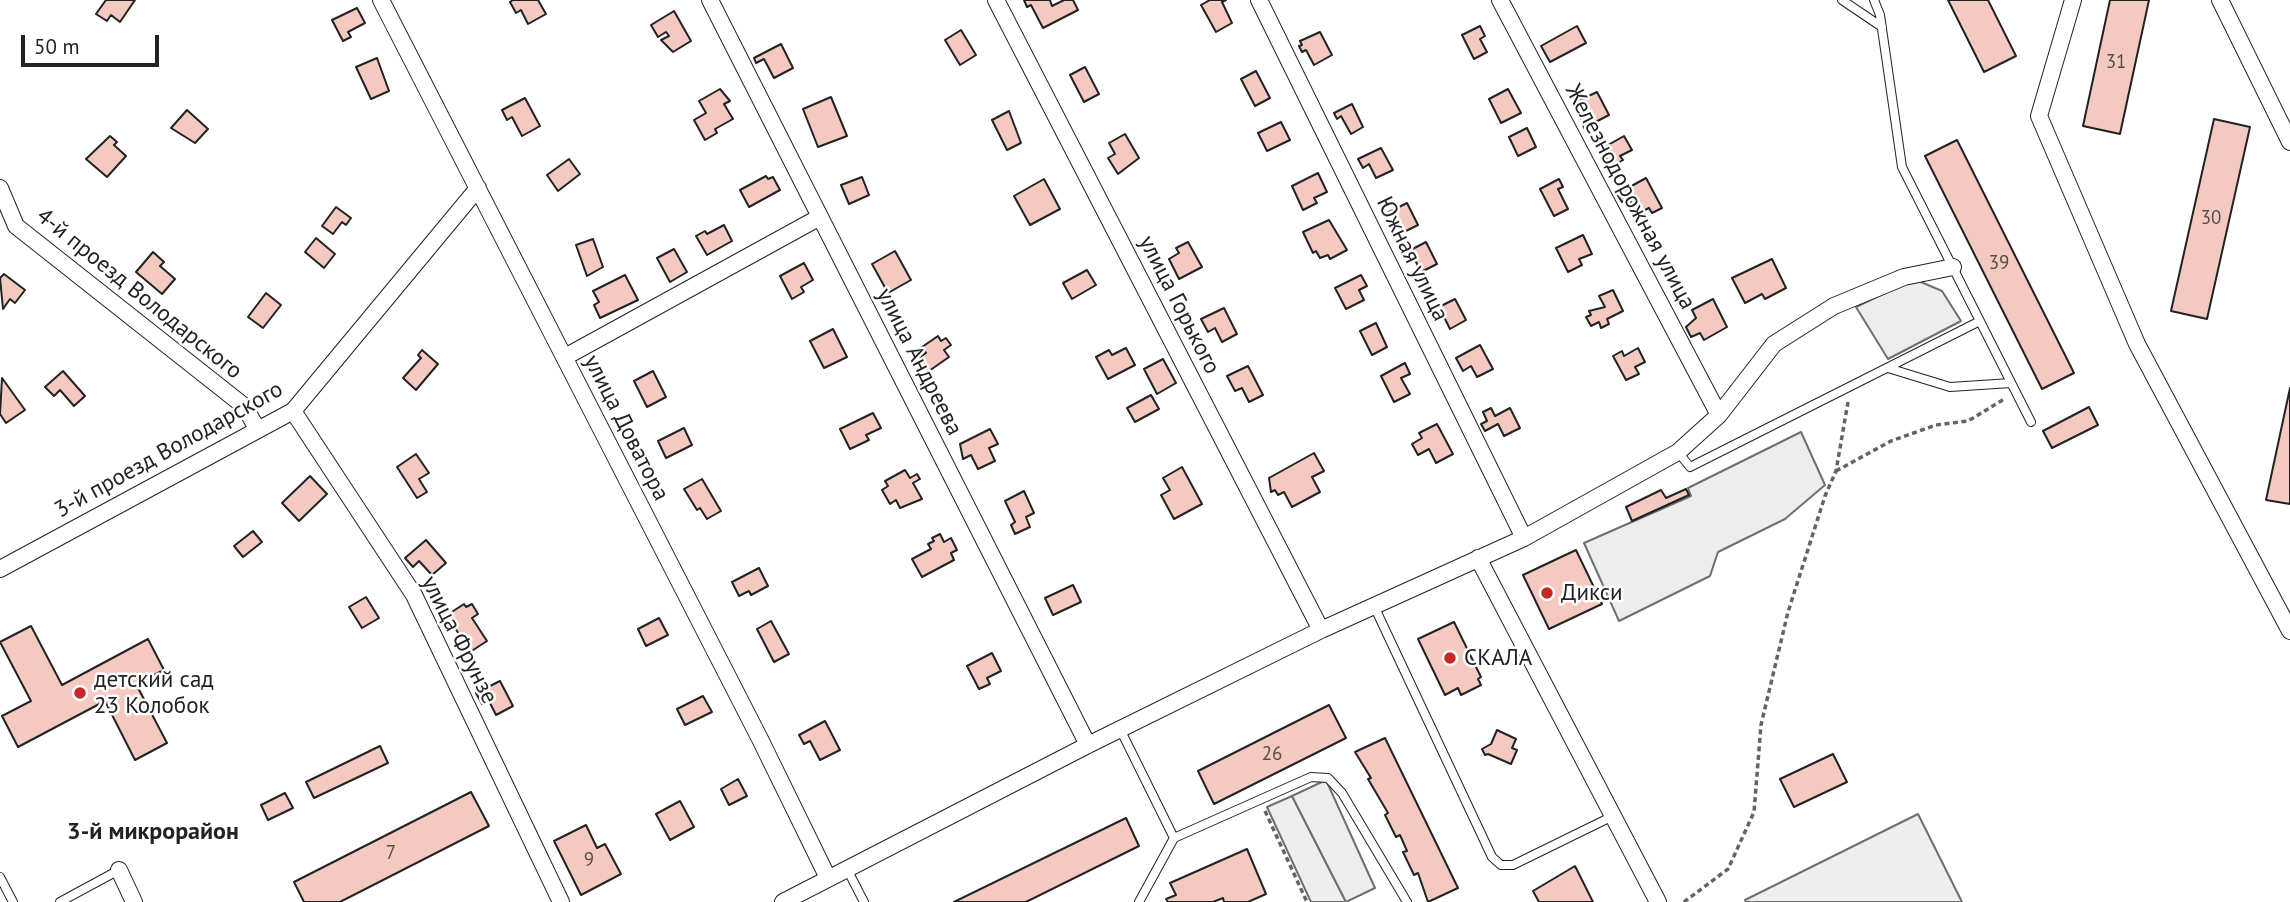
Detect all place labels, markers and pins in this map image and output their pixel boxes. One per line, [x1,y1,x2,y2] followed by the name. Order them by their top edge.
[1561,579,1623,607] place label: Дикси
[1539,585,1555,601] marker: Дикси
[1464,644,1532,672] place label: СКАЛА
[1442,650,1458,666] marker: СКАЛА
[94,666,214,720] place label: детский сад 23 Колобок
[72,685,88,701] marker: детский сад 23 Колобок

